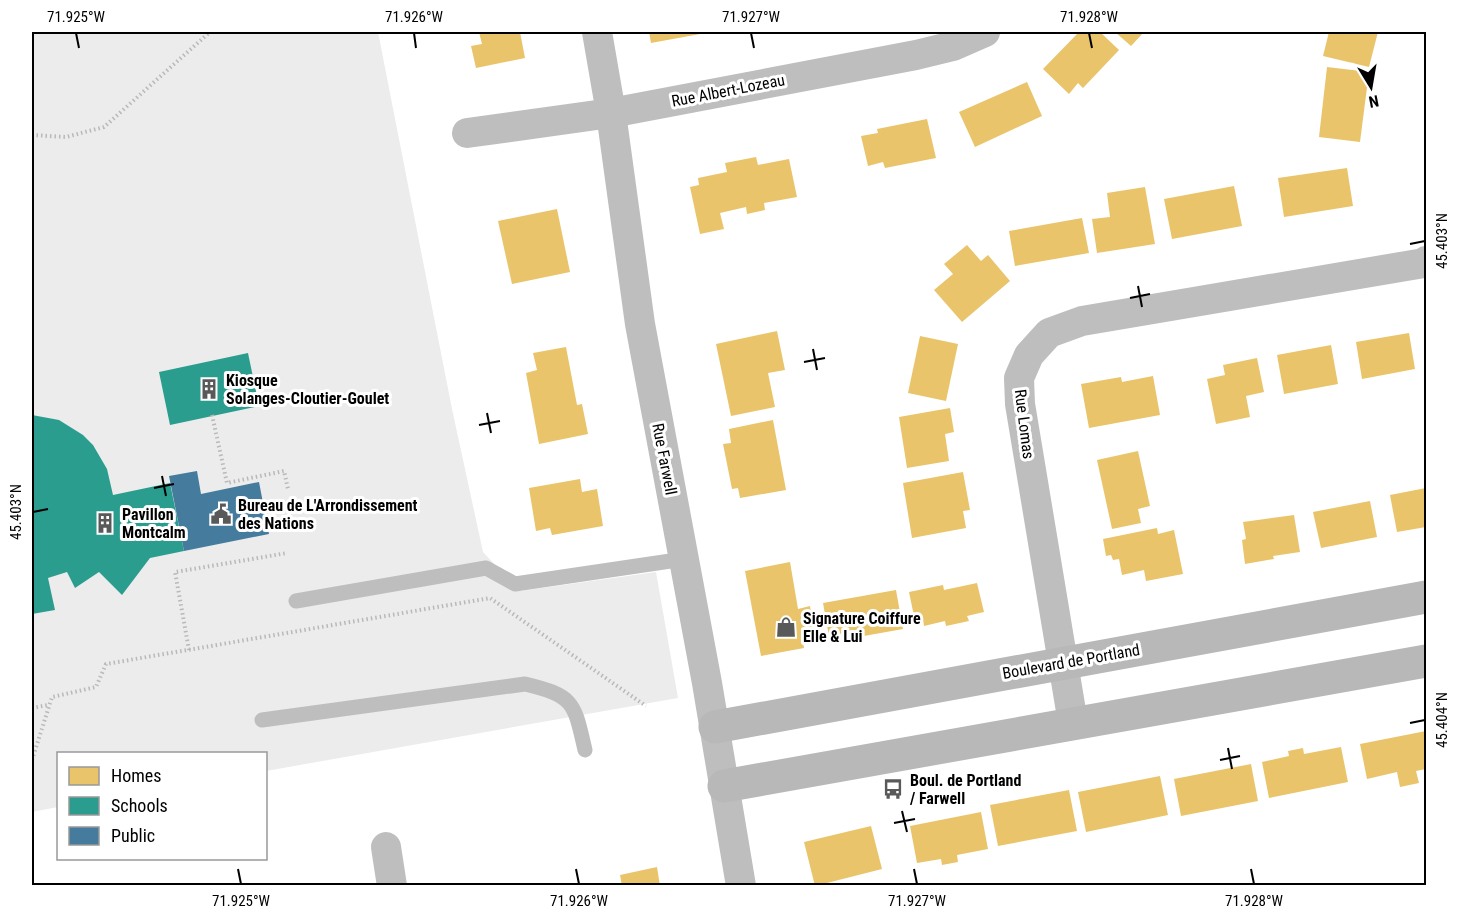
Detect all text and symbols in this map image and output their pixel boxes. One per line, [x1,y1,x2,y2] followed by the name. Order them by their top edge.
[47,8,106,26] text: 71.925°W
[385,8,444,26] text: 71.926°W
[722,8,781,26] text: 71.927°W
[1060,8,1119,26] text: 71.928°W
[1341,57,1401,117] north arrow
[670,70,786,111] street label: Rue Albert-Lozeau
[1367,91,1380,111] text: N
[1433,213,1451,269] text: 45.403°N
[226,371,389,408] place label: Kiosque Solanges-Cloutier-Goulet
[197,377,221,401] building icon: Kiosque Solanges-Cloutier-Goulet
[1011,388,1038,460] street label: Rue Lomas
[648,422,681,497] street label: Rue Farwell
[7,484,25,540] text: 45.403°N
[238,496,418,533] place label: Bureau de L'Arrondissement des Nations
[209,502,233,526] public building icon: Bureau de L'Arrondissement des Nations
[122,505,186,542] place label: Pavillon Montcalm
[93,511,117,535] building icon: Pavillon Montcalm
[803,609,921,646] place label: Signature Coiffure Elle & Lui
[774,615,798,639] shop icon: Signature Coiffure Elle & Lui
[1001,640,1141,683] street label: Boulevard de Portland
[1433,692,1451,748] text: 45.404°N
[57,752,267,860] legend
[111,765,161,786] text: Homes
[909,771,1021,808] place label: Boul. de Portland / Farwell
[881,777,905,801] bus stop icon: Boul. de Portland / Farwell
[111,795,168,816] text: Schools
[111,825,155,846] text: Public
[212,892,271,910] text: 71.925°W
[550,892,609,910] text: 71.926°W
[888,892,947,910] text: 71.927°W
[1225,892,1284,910] text: 71.928°W

